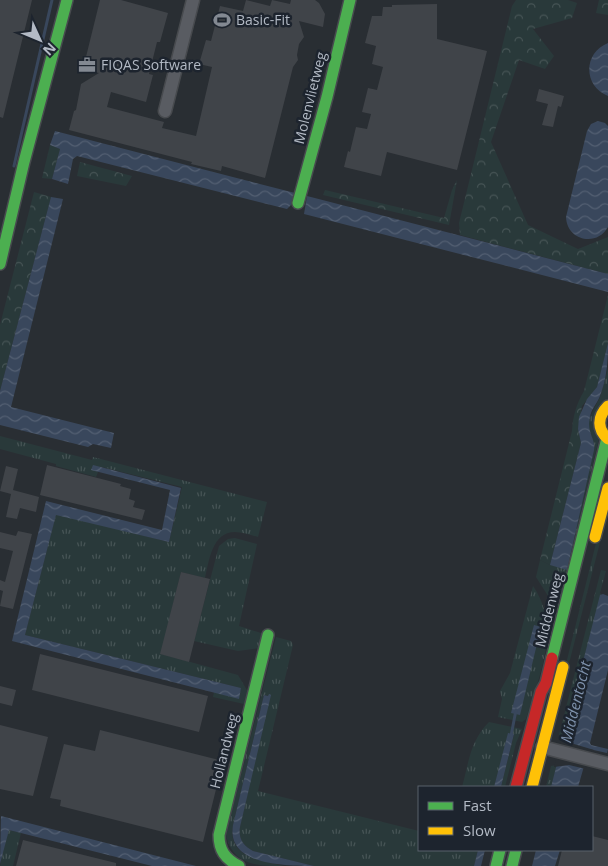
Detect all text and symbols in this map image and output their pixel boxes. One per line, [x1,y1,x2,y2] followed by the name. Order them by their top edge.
[212,10,232,30] sports icon: Basic-Fit
[236,10,290,29] place label: Basic-Fit
[15,15,65,65] north arrow
[39,39,61,60] text: N
[289,49,330,146] street label: Molenvlietweg
[77,55,97,75] office icon: FIQAS Software
[101,55,201,74] place label: FIQAS Software
[530,570,567,649] street label: Middenweg
[555,658,595,745] water label: Middentocht
[205,711,242,791] street label: Hollandweg
[418,786,593,851] legend
[463,795,492,815] text: Fast
[463,820,496,840] text: Slow

